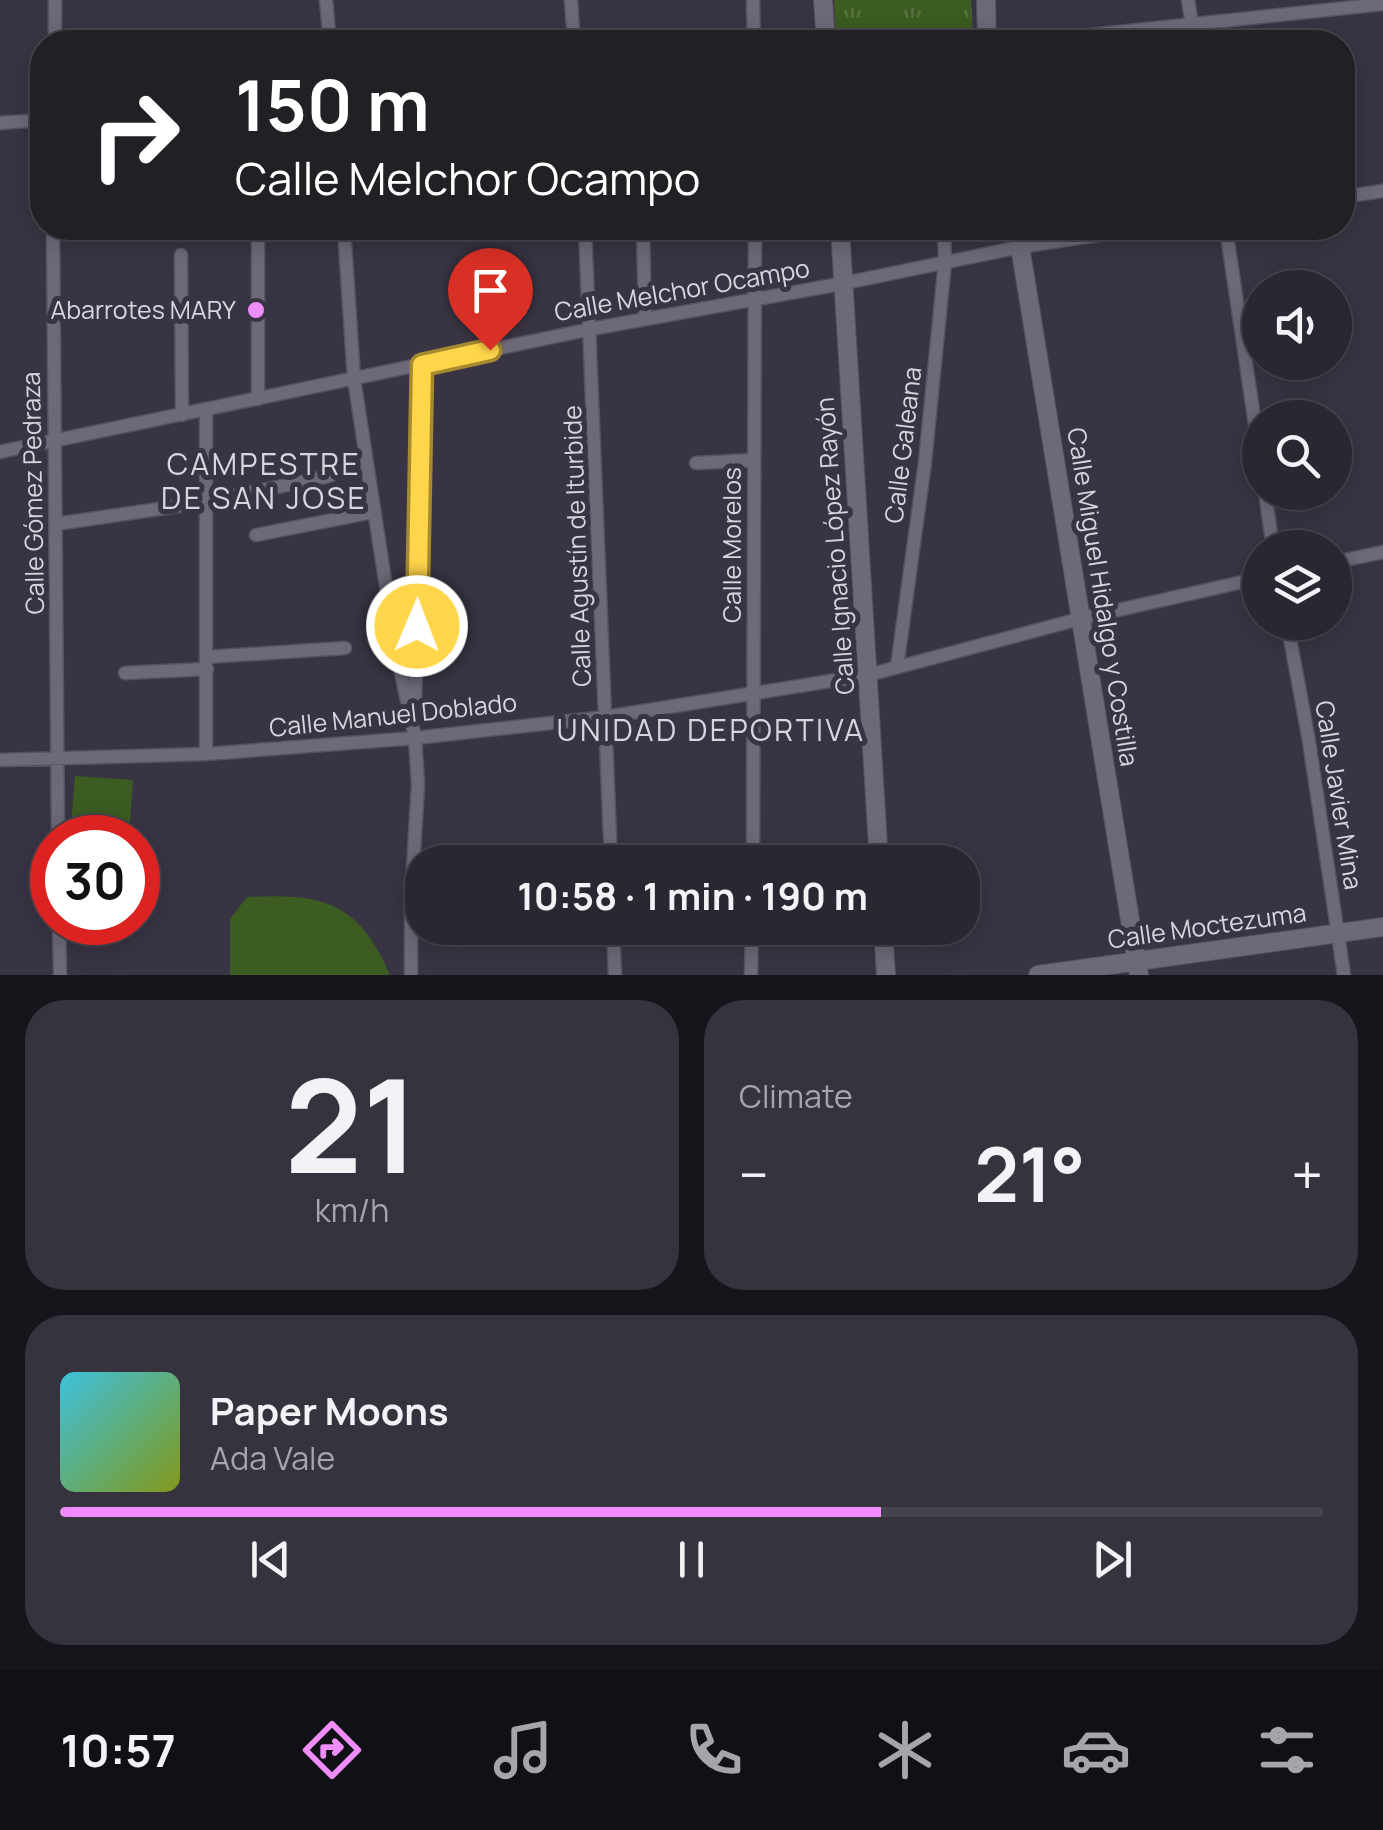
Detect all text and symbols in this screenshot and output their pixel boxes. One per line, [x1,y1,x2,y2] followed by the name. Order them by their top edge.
[235,56,430,152] text: 150 m
[70,70,200,200] icon: right
[235,147,700,209] text: Calle Melchor Ocampo
[448,248,533,351] pin
[552,250,812,329] street label: Calle Melchor Ocampo
[463,263,518,318] icon: arrive
[1242,270,1352,640] map controls
[1242,270,1352,380] button: sound
[50,292,236,327] place label: Abarrotes MARY
[245,299,267,321] marker: Abarrotes MARY
[876,365,929,525] street label: Calle Galeana
[13,371,52,615] street label: Calle Gómez Pedraza
[807,396,862,696] street label: Calle Ignacio López Rayón
[1242,400,1352,510] button: search
[554,405,599,687] street label: Calle Agustín de Iturbide
[1059,425,1148,769] street label: Calle Miguel Hidalgo y Costilla
[161,443,367,518] district label: CAMPESTRE DE SAN JOSE
[714,467,749,623] street label: Calle Morelos
[1242,530,1352,640] button: layers
[365,574,469,678] position arrow
[267,684,519,745] street label: Calle Manuel Doblado
[1307,698,1372,892] street label: Calle Javier Mina
[556,709,866,750] district label: UNIDAD DEPORTIVA
[30,815,160,945] speed limit sign: 30
[517,869,868,921] text: 10:58 · 1 min · 190 m
[1105,894,1308,957] street label: Calle Moctezuma
[285,1034,419,1212] text: 21
[739,1074,853,1118] text: Climate
[974,1122,1086,1225] text: 21°
[739,1136,769,1212] text: −
[1291,1136,1323,1212] text: +
[315,1188,389,1232] text: km/h
[210,1384,449,1436] text: Paper Moons
[210,1436,335,1480] text: Ada Vale
[243,1532,298,1587] icon: previous
[664,1532,719,1587] icon: pause
[1085,1532,1140,1587] icon: next
[297,1715,367,1785] icon: directions
[488,1715,558,1785] icon: music
[679,1715,749,1785] icon: phone
[870,1715,940,1785] icon: climate
[1061,1715,1131,1785] icon: car
[1252,1715,1322,1785] icon: filters
[61,1719,176,1781] text: 10:57

